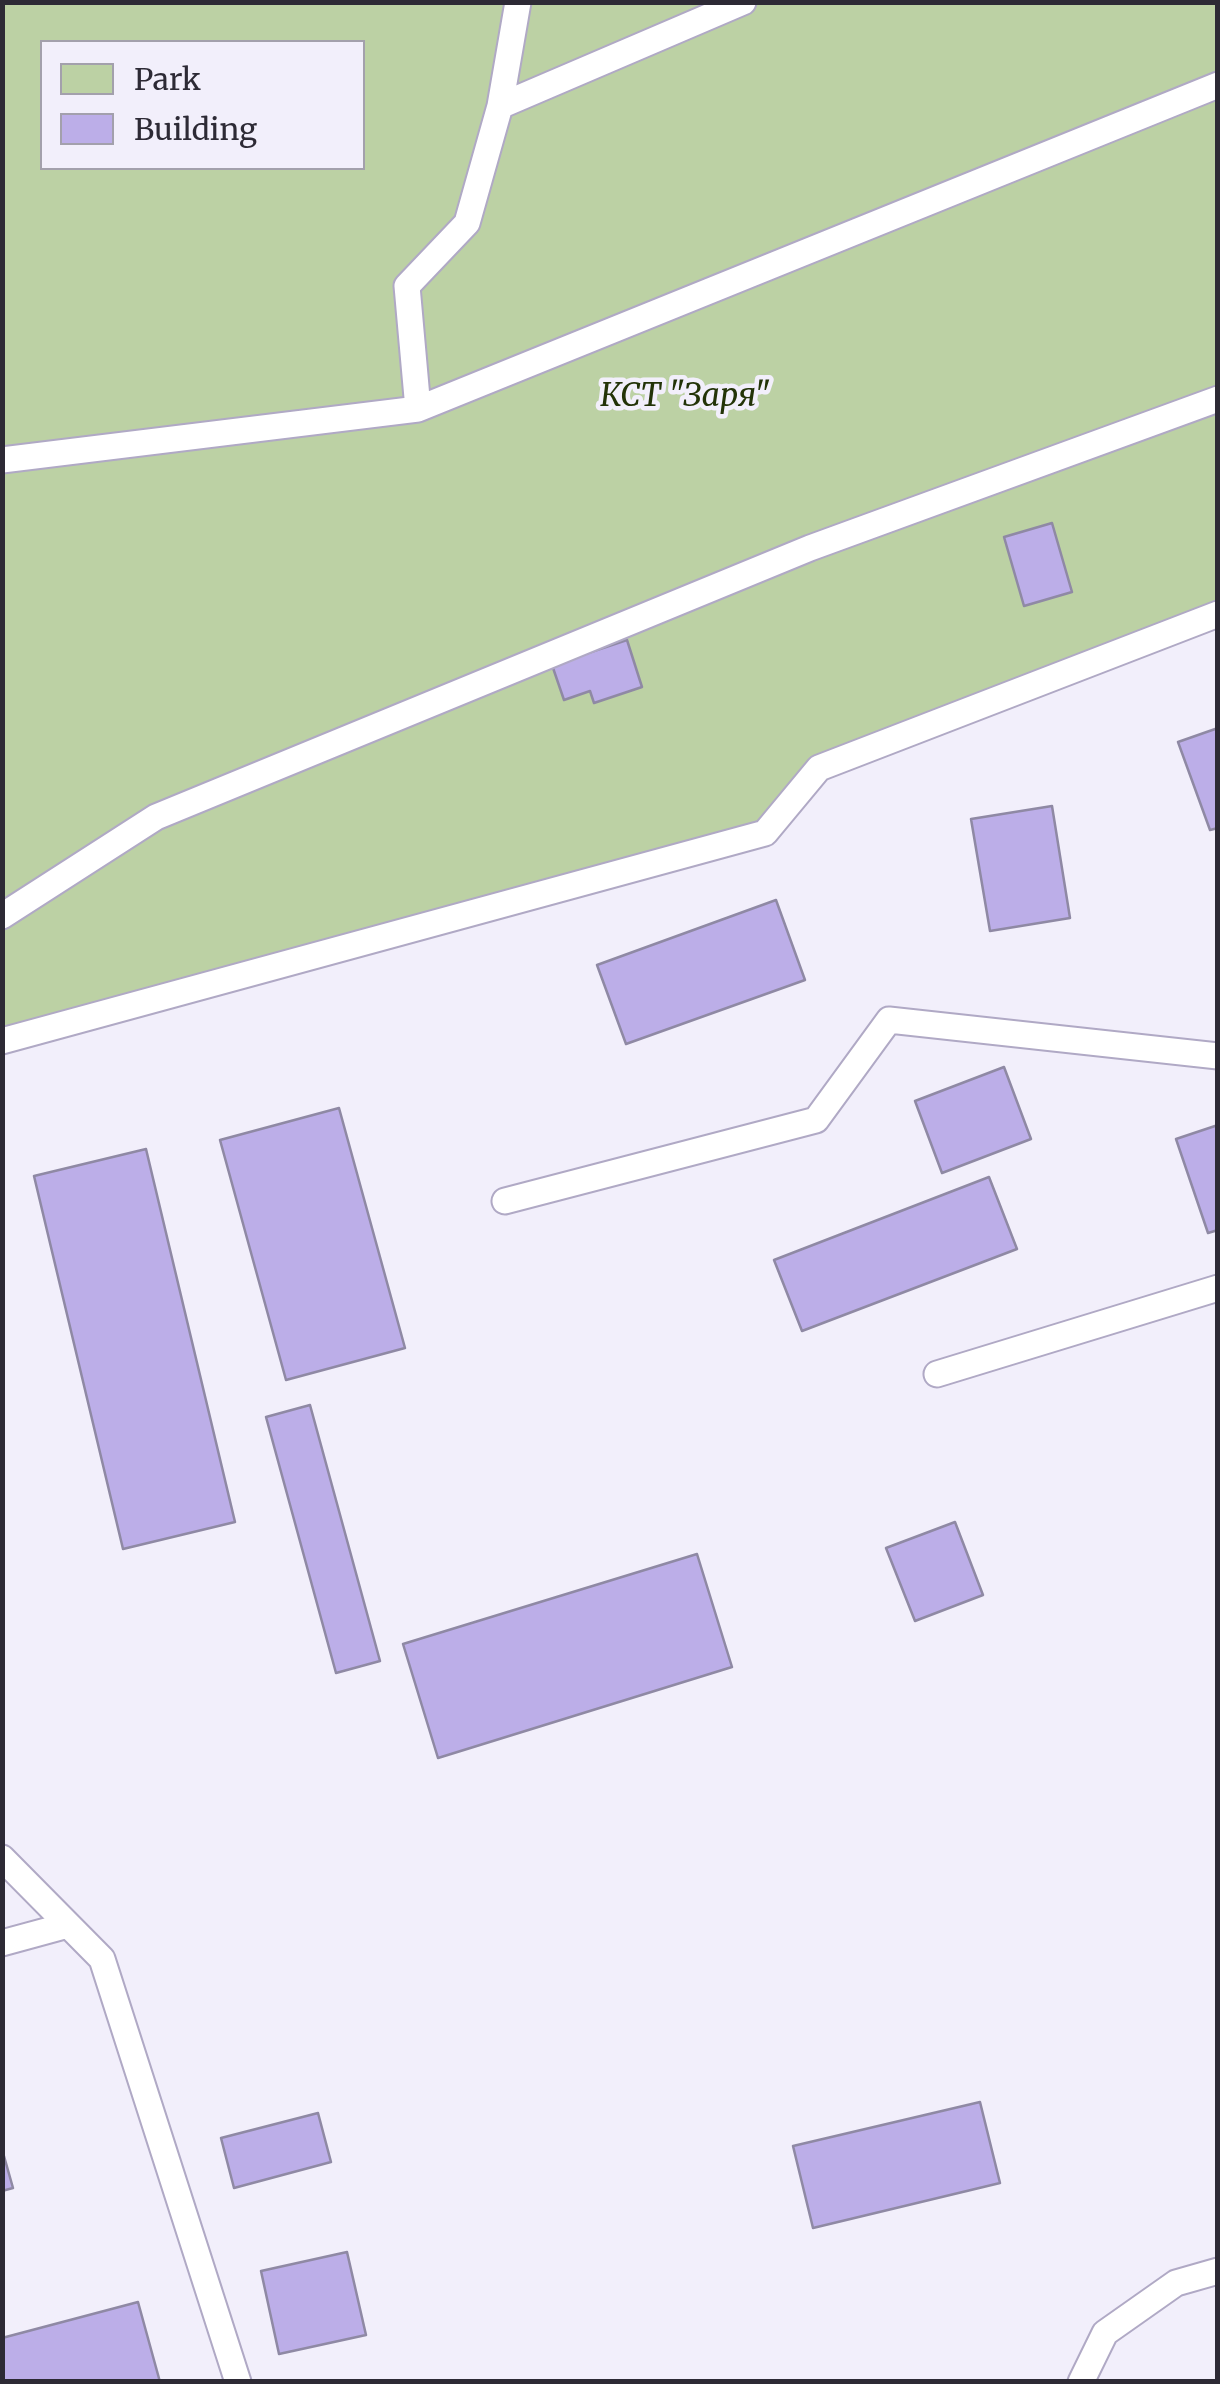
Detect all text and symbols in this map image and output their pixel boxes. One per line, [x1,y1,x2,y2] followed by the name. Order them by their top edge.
[40,40,365,170] legend
[134,60,201,98] text: Park
[134,110,257,148] text: Building
[600,378,770,416] park label: КСТ "Заря"

